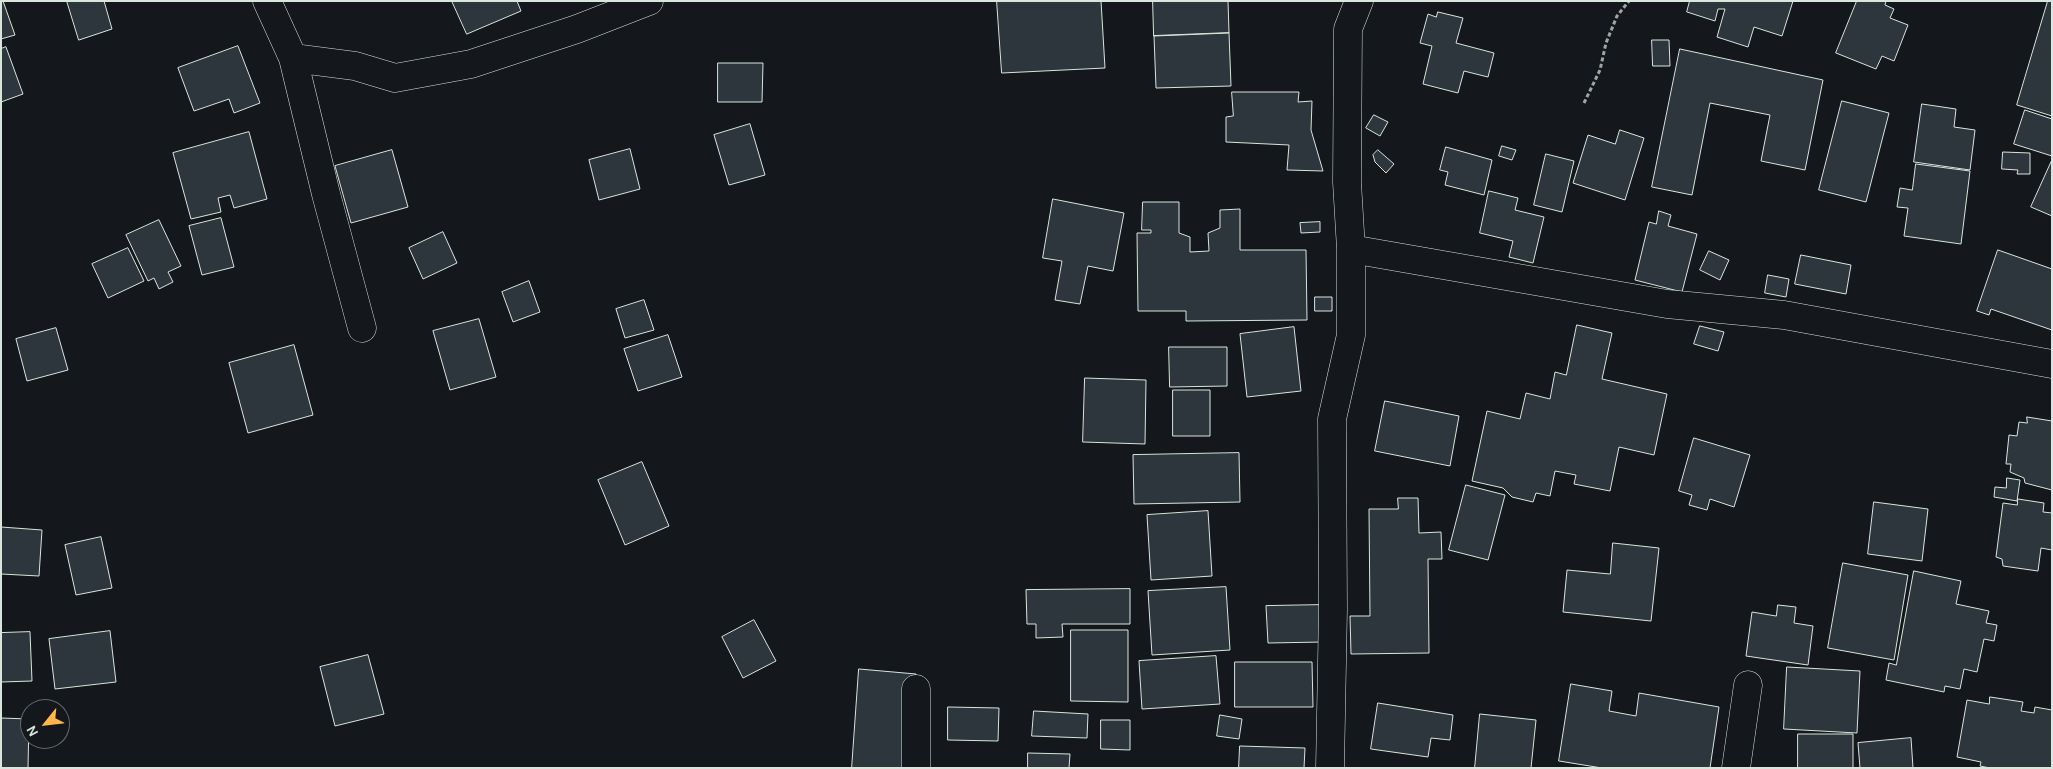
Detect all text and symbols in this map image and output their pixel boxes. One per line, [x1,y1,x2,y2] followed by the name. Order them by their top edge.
[20,699,70,749] north arrow
[22,723,42,740] text: N

